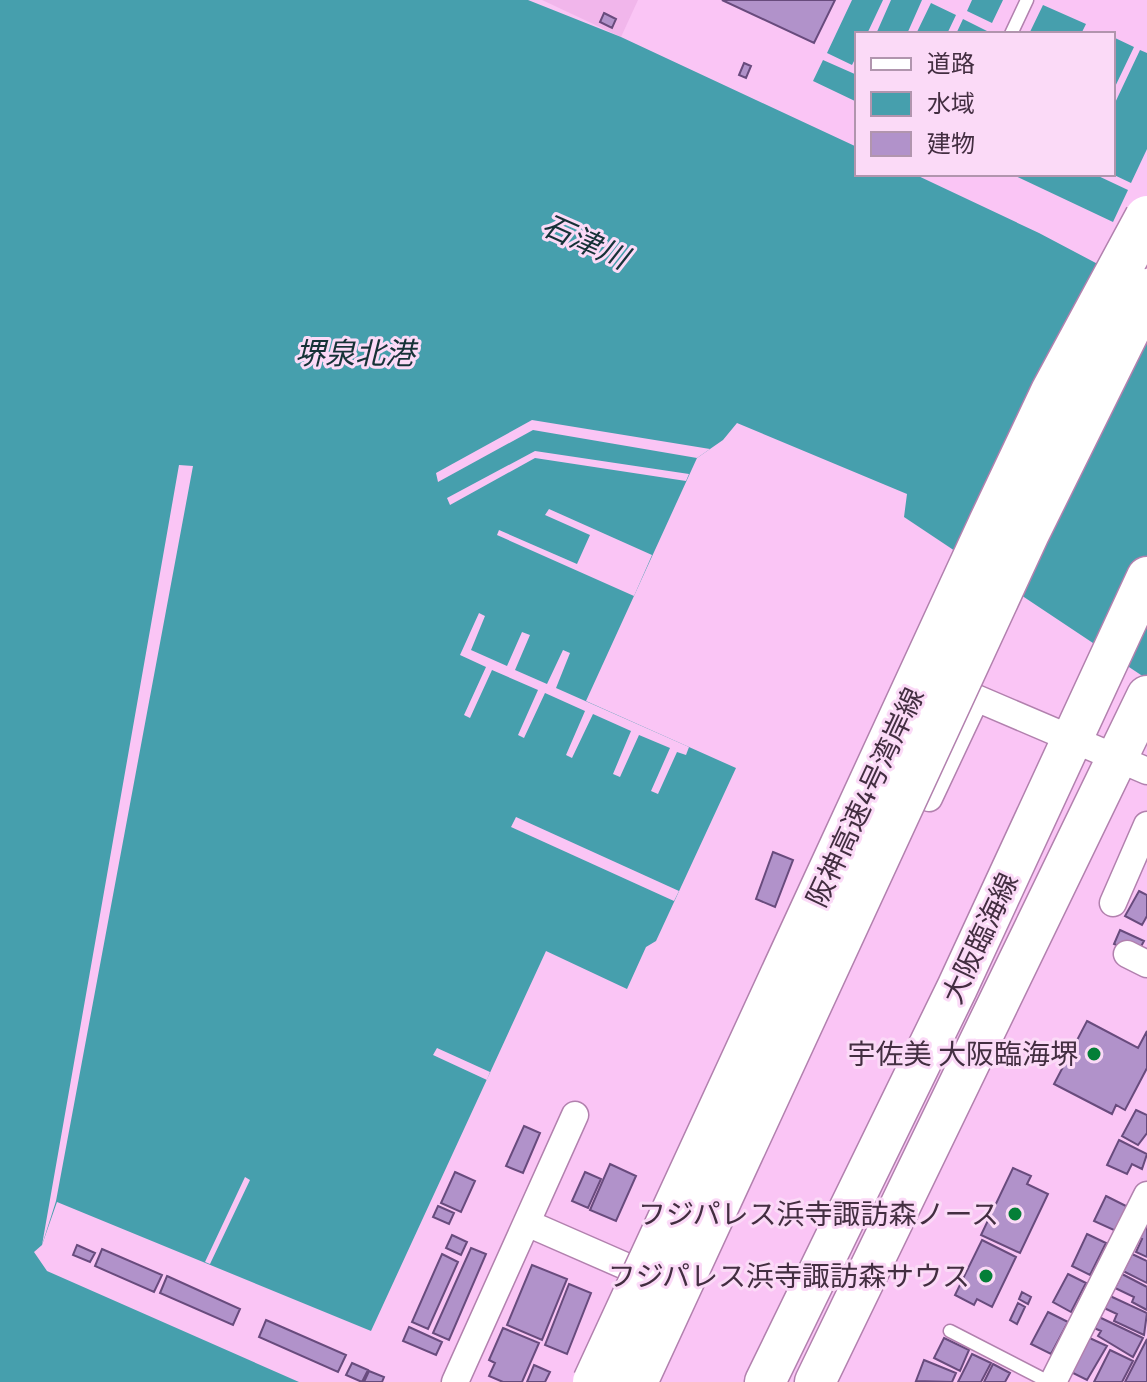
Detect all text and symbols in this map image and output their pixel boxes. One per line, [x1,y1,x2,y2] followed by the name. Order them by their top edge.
[855,32,1115,176] legend
[927,50,975,78] text: 道路
[927,90,975,118] text: 水域
[927,130,975,158] text: 建物
[537,207,636,278] water label: 石津川
[295,336,419,372] water label: 堺泉北港
[800,683,931,912] street label: 阪神高速4号湾岸線
[936,868,1025,1009] street label: 大阪臨海線
[847,1038,1078,1071] place label: 宇佐美 大阪臨海堺
[1085,1045,1103,1063] marker: 宇佐美 大阪臨海堺
[638,1198,999,1231] place label: フジパレス浜寺諏訪森ノース
[1006,1205,1024,1223] marker: フジパレス浜寺諏訪森ノース
[608,1260,970,1293] place label: フジパレス浜寺諏訪森サウス
[977,1267,995,1285] marker: フジパレス浜寺諏訪森サウス

